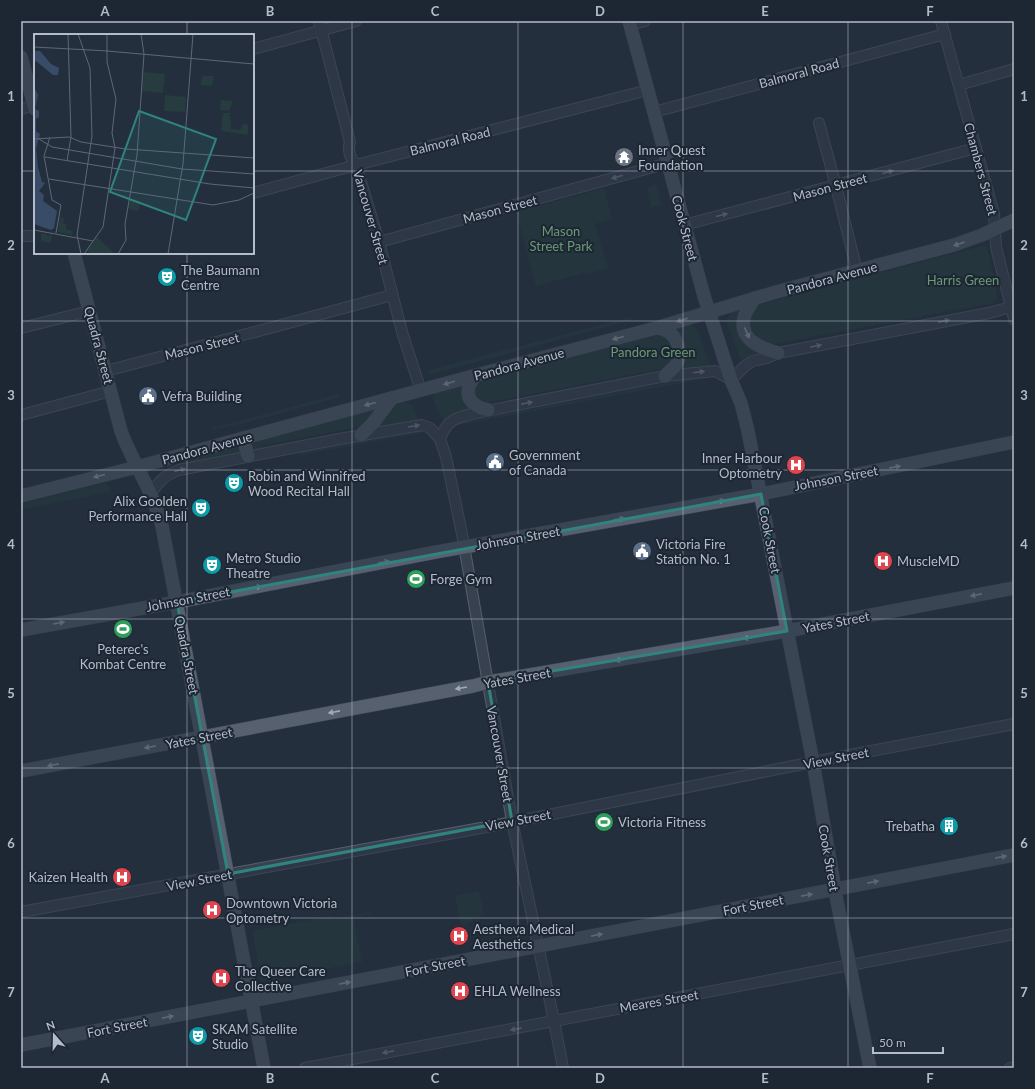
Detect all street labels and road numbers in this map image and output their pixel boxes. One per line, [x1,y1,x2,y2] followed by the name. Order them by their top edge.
[757,55,841,91] street label: Balmoral Road
[961,121,1001,217] street label: Chambers Street
[408,123,492,159] street label: Balmoral Road
[350,168,392,266] street label: Vancouver Street
[791,169,869,205] street label: Mason Street
[461,191,539,227] street label: Mason Street
[669,193,702,263] street label: Cook Street
[785,258,879,298] street label: Pandora Avenue
[81,304,117,386] street label: Quadra Street
[163,329,241,363] street label: Mason Street
[472,344,566,384] street label: Pandora Avenue
[160,428,254,468] street label: Pandora Avenue
[793,462,880,494] street label: Johnson Street
[756,505,784,575] street label: Cook Street
[475,523,562,553] street label: Johnson Street
[145,583,232,615] street label: Johnson Street
[801,608,871,636] street label: Yates Street
[172,614,203,696] street label: Quadra Street
[482,664,552,692] street label: Yates Street
[484,705,516,804] street label: Vancouver Street
[164,724,234,752] street label: Yates Street
[802,744,870,772] street label: View Street
[484,806,552,834] street label: View Street
[815,823,843,893] street label: Cook Street
[165,866,233,894] street label: View Street
[721,891,785,919] street label: Fort Street
[403,952,467,980] street label: Fort Street
[618,986,700,1016] street label: Meares Street
[85,1013,149,1041] street label: Fort Street

